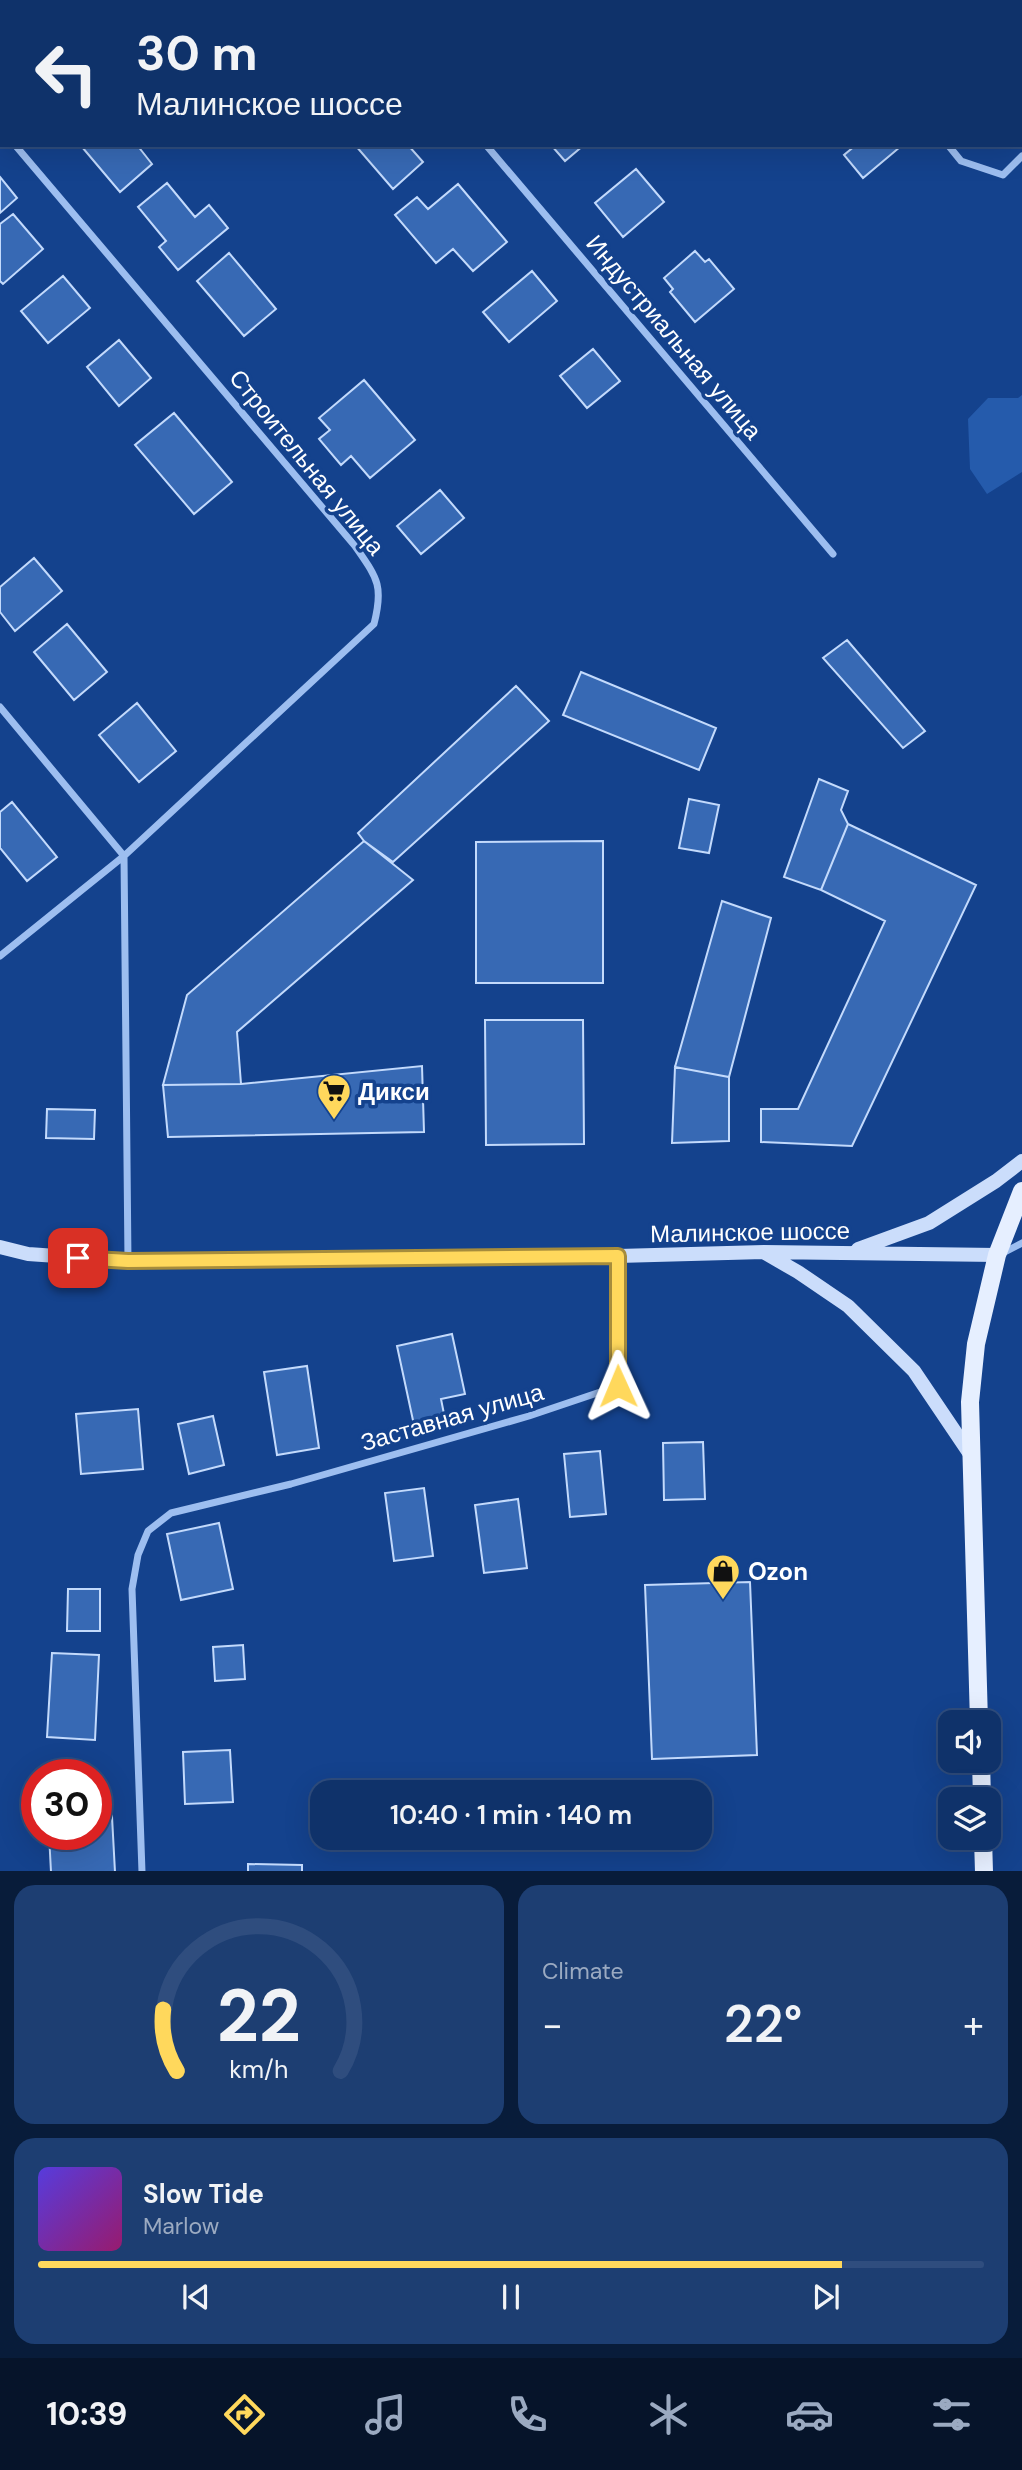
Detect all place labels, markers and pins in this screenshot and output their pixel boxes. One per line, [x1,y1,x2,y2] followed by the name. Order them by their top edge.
[315,1072,353,1121] supermarket icon: Дикси
[358,1076,430,1107] place label: Дикси
[48,1228,108,1288] pin
[704,1552,742,1601] shop icon: Ozon
[748,1556,808,1587] place label: Ozon

